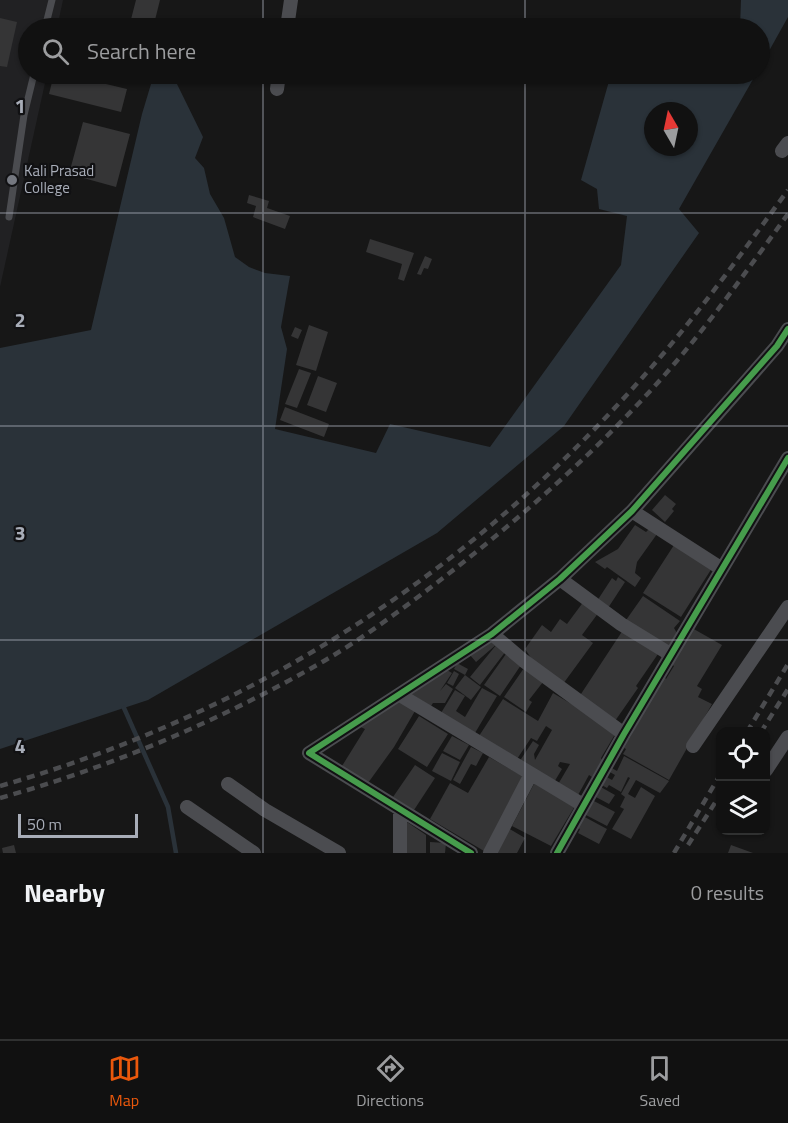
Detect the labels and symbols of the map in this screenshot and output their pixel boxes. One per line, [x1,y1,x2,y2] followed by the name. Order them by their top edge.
[14,90,26,121] text: 1
[644,102,698,156] north arrow
[24,159,94,199] place label: Kali Prasad College
[5,173,19,187] marker: Kali Prasad College
[14,304,26,335] text: 2
[14,517,26,548] text: 3
[14,730,26,761] text: 4
[18,811,138,838] scale bar

